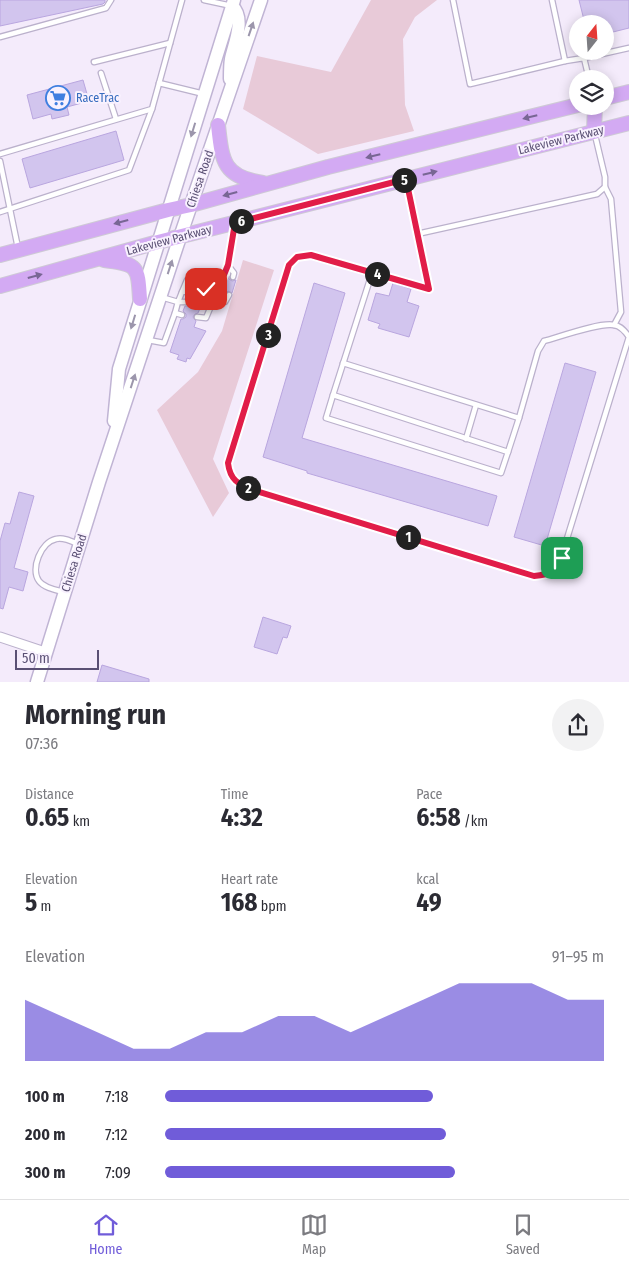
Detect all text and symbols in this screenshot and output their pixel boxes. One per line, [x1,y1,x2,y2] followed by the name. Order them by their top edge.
[569,15,614,60] north arrow
[569,15,614,115] map controls
[247,21,255,36] one-way arrow
[569,70,614,115] button: layers
[45,85,71,111] supermarket icon: RaceTrac
[76,91,119,105] place label: RaceTrac
[523,113,538,121] one-way arrow
[517,122,606,157] street label: Lakeview Parkway
[189,123,197,138] one-way arrow
[184,148,216,210] street label: Chiesa Road
[365,152,380,160] one-way arrow
[392,168,416,192] pin: 5
[423,169,438,177] one-way arrow
[401,172,408,189] text: 5
[222,190,237,198] one-way arrow
[228,208,254,234] pin: 6
[238,213,245,230] text: 6
[114,218,129,226] one-way arrow
[125,222,214,258] street label: Lakeview Parkway
[166,259,174,274] one-way arrow
[364,262,390,286] pin: 4
[374,266,381,283] text: 4
[185,268,227,310] pin
[28,272,43,280] one-way arrow
[192,275,220,303] icon: check
[129,315,137,330] one-way arrow
[256,322,280,348] pin: 3
[265,327,272,344] text: 3
[129,373,137,388] one-way arrow
[236,476,260,500] pin: 2
[245,480,252,497] text: 2
[396,524,420,550] pin: 1
[406,529,411,546] text: 1
[59,532,89,594] street label: Chiesa Road
[541,537,583,579] pin
[548,544,576,572] icon: arrive
[15,646,99,670] scale bar
[22,650,50,667] text: 50 m
[25,698,166,731] text: Morning run
[552,699,604,751] button: share
[25,734,58,753] text: 07:36
[25,786,74,803] text: Distance
[221,786,248,803] text: Time
[416,786,442,803] text: Pace
[25,803,69,833] text: 0.65
[221,803,263,833] text: 4:32
[416,803,461,833] text: 6:58
[69,813,90,830] text: km
[461,813,488,830] text: /km
[25,871,78,888] text: Elevation
[221,871,278,888] text: Heart rate
[416,871,439,888] text: kcal
[25,888,37,918] text: 5
[221,888,258,918] text: 168
[416,888,442,918] text: 49
[37,898,51,915] text: m
[258,898,286,915] text: bpm
[25,947,85,966] text: Elevation
[552,947,604,966] text: 91–95 m
[25,1087,65,1106] text: 100 m
[105,1087,128,1106] text: 7:18
[25,1125,65,1144] text: 200 m
[105,1125,128,1144] text: 7:12
[25,1163,66,1182] text: 300 m
[105,1163,131,1182] text: 7:09
[89,1211,122,1258] tab: Home
[300,1211,328,1258] tab: Map
[506,1211,540,1258] tab: Saved

